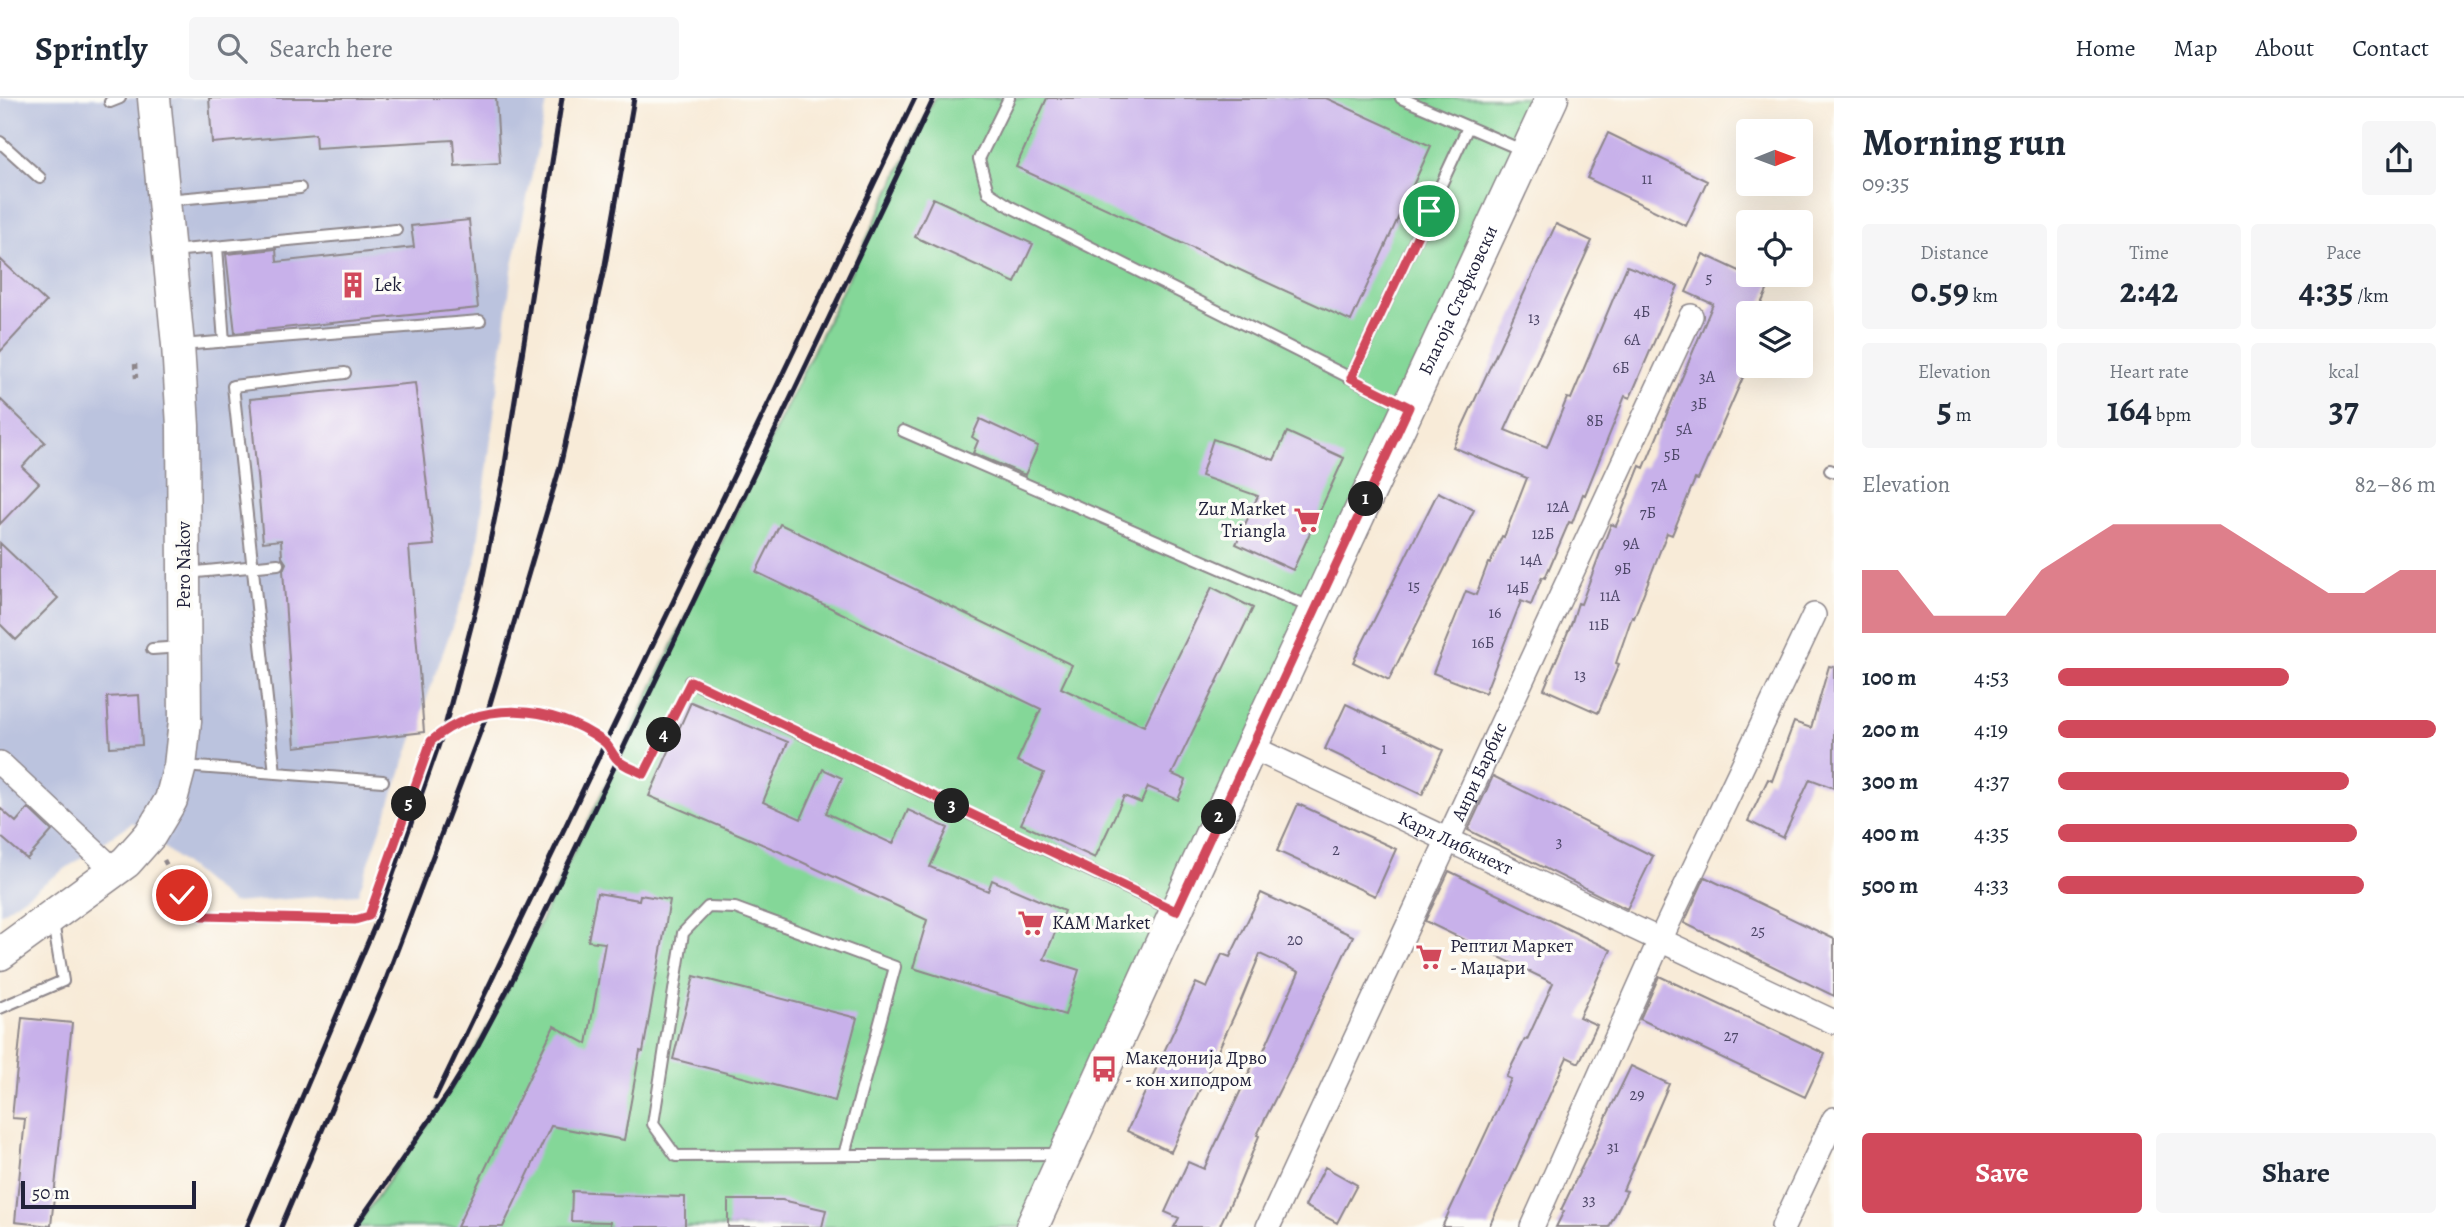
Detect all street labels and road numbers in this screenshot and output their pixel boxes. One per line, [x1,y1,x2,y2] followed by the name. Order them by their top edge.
[1412,221,1504,379] street label: Благоја Стефковски
[171,521,197,609] street label: Pero Nakov
[1445,718,1514,826] street label: Анри Барбис
[1394,805,1518,882] street label: Карл Либкнехт

